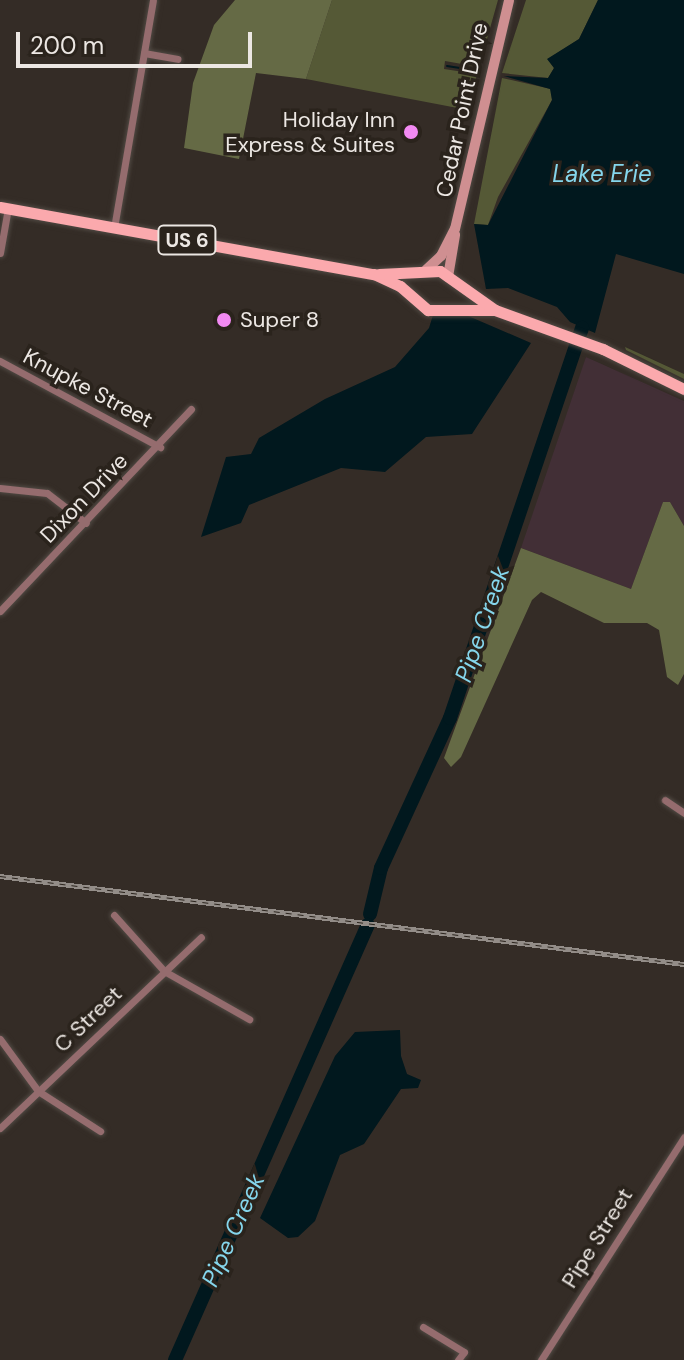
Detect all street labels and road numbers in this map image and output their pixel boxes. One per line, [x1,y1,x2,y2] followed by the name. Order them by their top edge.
[431,20,493,200] street label: Cedar Point Drive
[157,224,217,256] road number: US 6
[19,343,157,433] street label: Knupke Street
[35,448,133,548] street label: Dixon Drive
[49,980,127,1058] street label: C Street
[556,1183,638,1293] street label: Pipe Street

